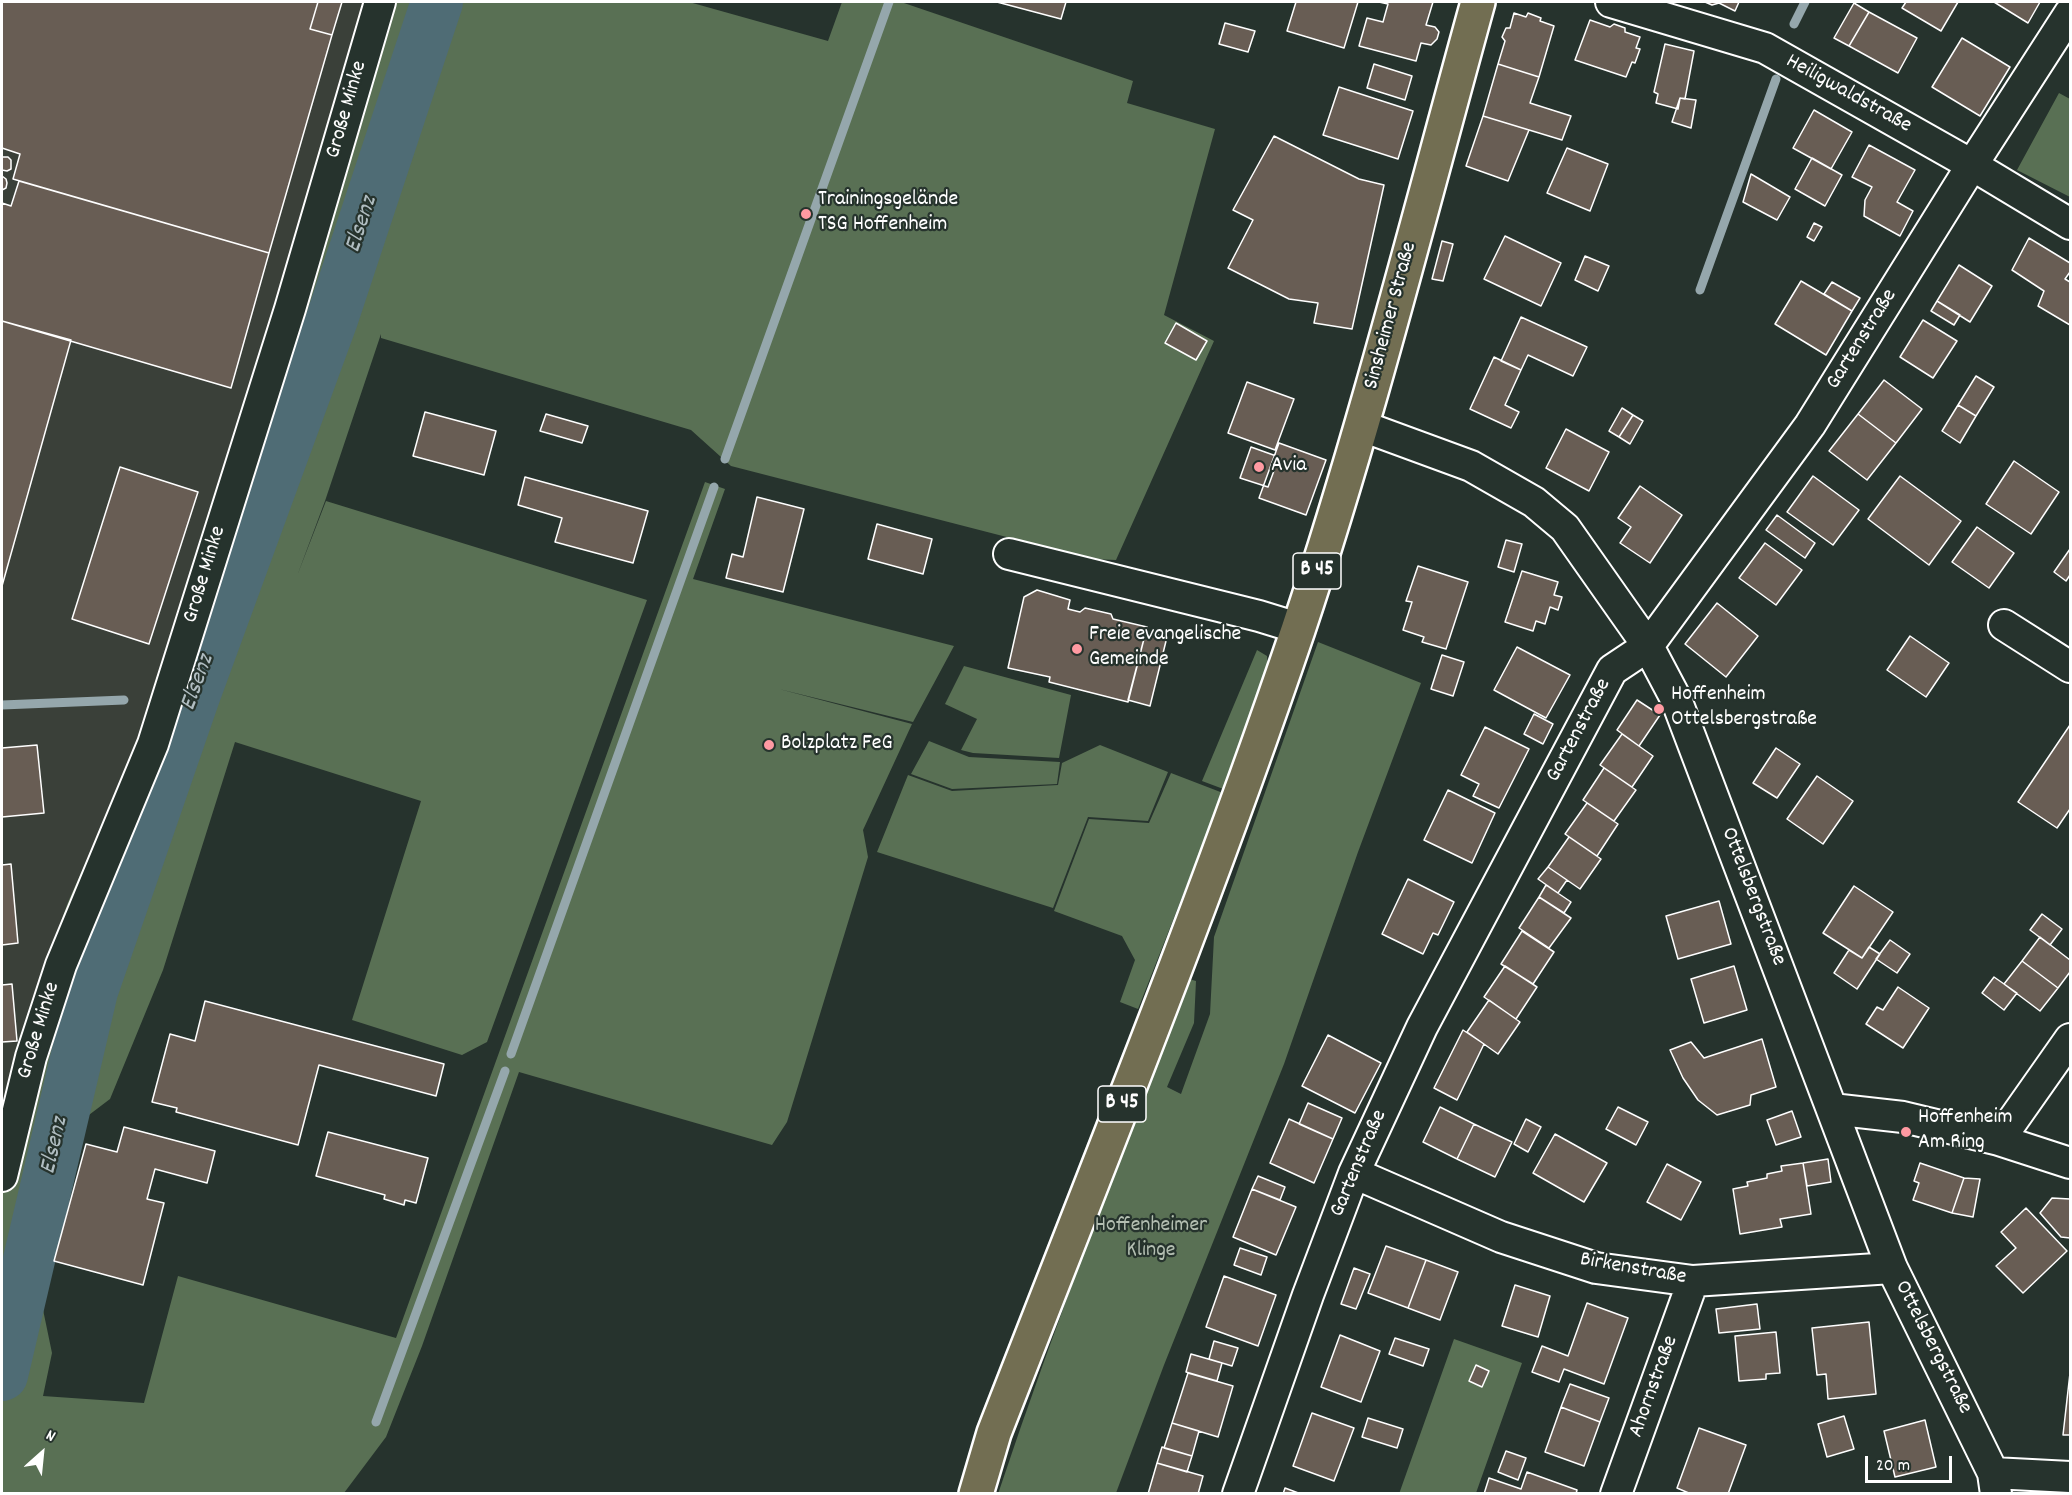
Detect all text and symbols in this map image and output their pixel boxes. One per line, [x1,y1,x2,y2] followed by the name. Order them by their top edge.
[1780,50,1916,140] street label: Heiligwaldstraße
[322,58,374,162] street label: Große Minke
[818,188,958,240] place label: Trainingsgelände TSG Hoffenheim
[340,193,386,257] water label: Elsenz
[799,207,813,221] marker: Trainingsgelände TSG Hoffenheim
[1360,239,1424,393] street label: Sinsheimer Straße
[1822,285,1904,395] street label: Gartenstraße
[1271,454,1307,480] place label: Avia
[1252,460,1266,474] marker: Avia
[179,523,233,627] street label: Große Minke
[1293,553,1341,589] road number: B 45
[1089,623,1241,674] place label: Freie evangelische Gemeinde
[1070,642,1084,656] marker: Freie evangelische Gemeinde
[176,651,222,715] water label: Elsenz
[1542,675,1618,787] street label: Gartenstraße
[1671,683,1817,734] place label: Hoffenheim Ottelsbergstraße
[1652,702,1666,716] marker: Hoffenheim Ottelsbergstraße
[781,732,893,758] place label: Bolzplatz FeG
[762,738,776,752] marker: Bolzplatz FeG
[1714,824,1790,970] street label: Ottelsbergstraße
[13,979,67,1083] street label: Große Minke
[1098,1086,1146,1122] road number: B 45
[1918,1106,2013,1158] place label: Hoffenheim Am Ring
[1326,1107,1394,1221] street label: Gartenstraße
[36,1115,76,1177] water label: Elsenz
[1899,1125,1913,1139] marker: Hoffenheim Am Ring
[1095,1214,1207,1266] park label: Hoffenheimer Klinge
[1578,1248,1688,1292] street label: Birkenstraße
[1887,1277,1977,1419] street label: Ottelsbergstraße
[1624,1333,1686,1441] street label: Ahornstraße
[12,1423,72,1483] north arrow
[42,1424,59,1449] text: N
[1868,1444,1955,1482] scale bar
[1876,1454,1910,1479] text: 20 m

